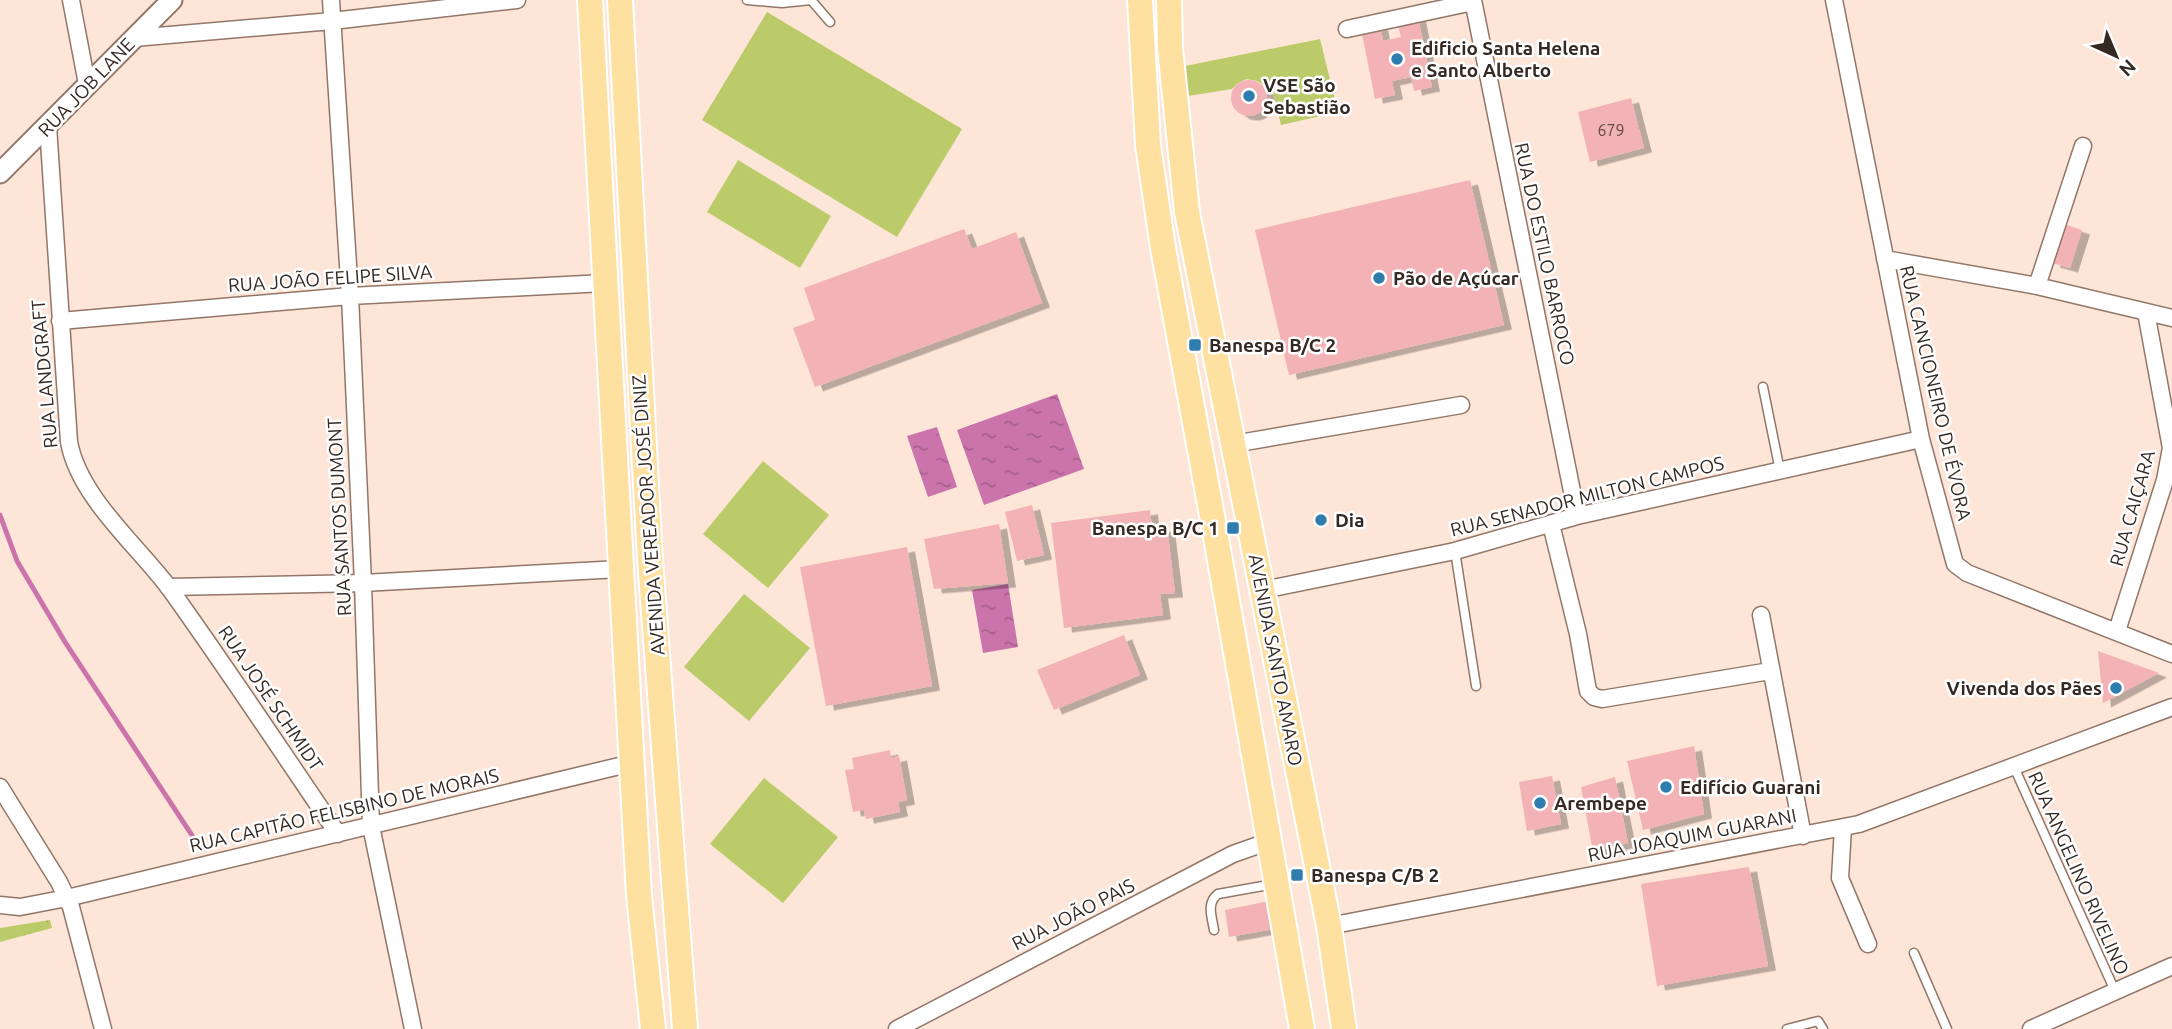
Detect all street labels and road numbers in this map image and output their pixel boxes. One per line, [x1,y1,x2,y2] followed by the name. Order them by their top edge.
[33,33,139,141] street label: RUA JOB LANE
[1511,141,1579,367] street label: RUA DO ESTILO BARROCO
[227,260,433,296] street label: RUA JOÃO FELIPE SILVA
[1896,263,1976,523] street label: RUA CANCIONEIRO DE ÉVORA
[27,298,61,449] street label: RUA LANDGRAFT
[627,374,669,656] street label: AVENIDA VEREADOR JOSÉ DINIZ
[323,417,355,617] street label: RUA SANTOS DUMONT
[2105,447,2159,569] street label: RUA CAIÇARA
[1448,451,1726,541] street label: RUA SENADOR MILTON CAMPOS
[1245,552,1307,768] street label: AVENIDA SANTO AMARO
[214,621,328,775] street label: RUA JOSÉ SCHMIDT
[187,764,501,856] street label: RUA CAPITÃO FELISBINO DE MORAIS
[2024,768,2134,978] street label: RUA ANGELINO RIVELINO
[1586,804,1798,866] street label: RUA JOAQUIM GUARANI
[1008,874,1138,954] street label: RUA JOÃO PAIS

